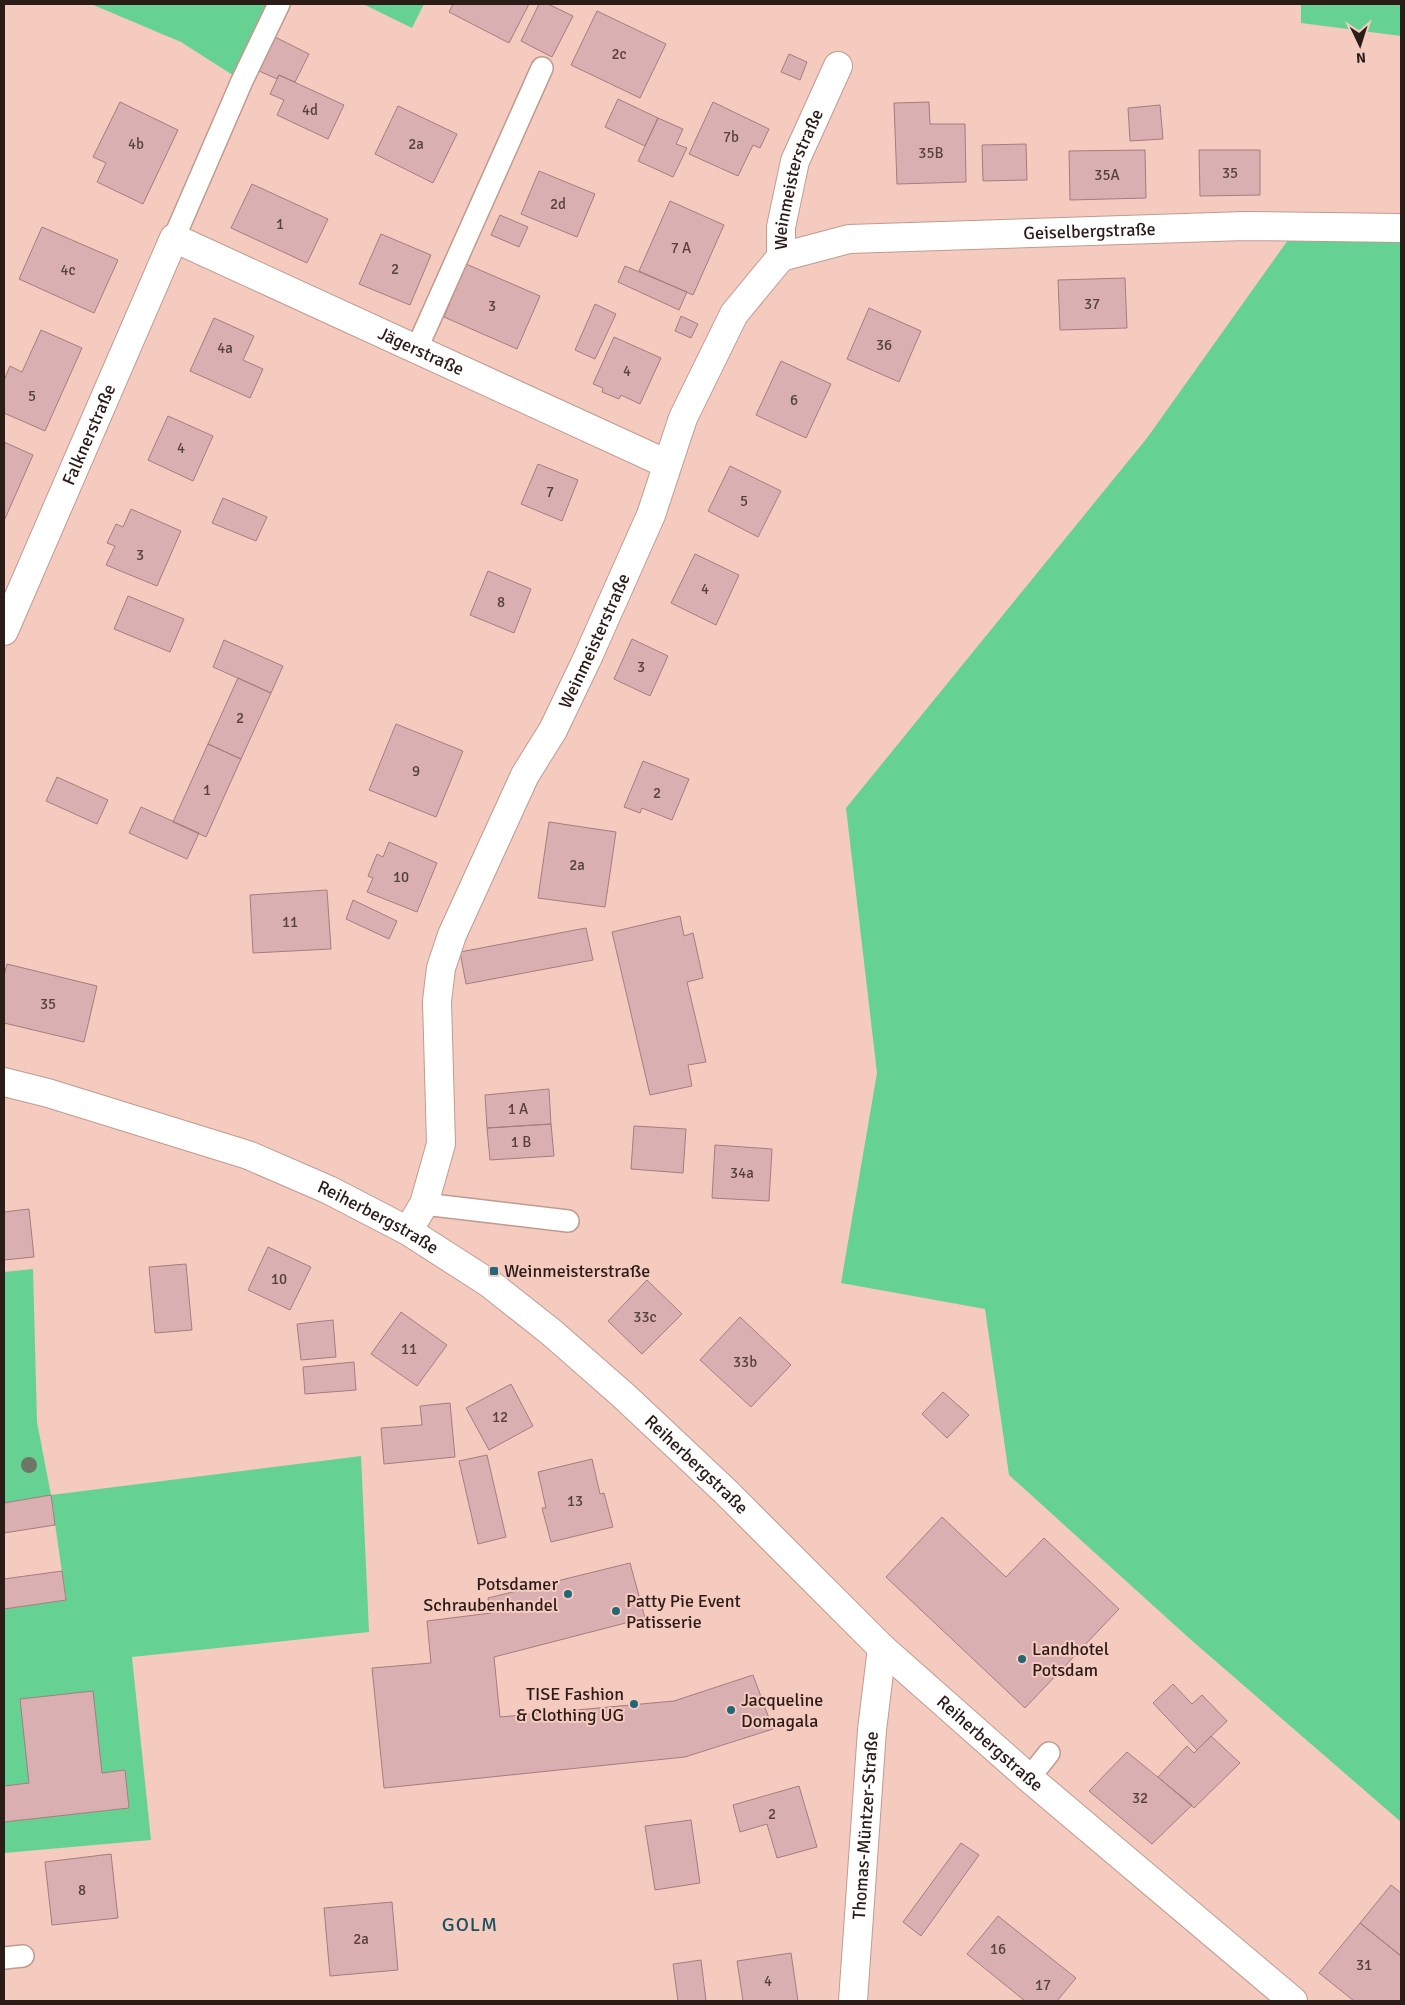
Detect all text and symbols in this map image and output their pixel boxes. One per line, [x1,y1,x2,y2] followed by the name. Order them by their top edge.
[1335,20,1385,70] north arrow
[611,45,627,63] house number: 2c
[1355,49,1366,66] text: N
[302,101,318,119] house number: 4d
[770,106,828,250] street label: Weinmeisterstraße
[723,128,739,146] house number: 7b
[128,135,144,153] house number: 4b
[408,135,424,153] house number: 2a
[918,144,944,162] house number: 35B
[1222,164,1238,182] house number: 35
[1094,166,1120,184] house number: 35A
[550,195,566,213] house number: 2d
[276,215,284,233] house number: 1
[1023,218,1156,244] street label: Geiselbergstraße
[671,239,691,257] house number: 7 A
[391,260,399,278] house number: 2
[60,261,76,279] house number: 4c
[1084,295,1100,313] house number: 37
[488,297,496,315] house number: 3
[375,322,467,380] street label: Jägerstraße
[876,336,892,354] house number: 36
[217,339,233,357] house number: 4a
[623,362,631,380] house number: 4
[57,381,120,488] street label: Falknerstraße
[28,387,36,405] house number: 5
[790,391,798,409] house number: 6
[177,439,185,457] house number: 4
[546,483,554,501] house number: 7
[740,492,748,510] house number: 5
[136,546,144,564] house number: 3
[554,570,635,712] street label: Weinmeisterstraße
[701,580,709,598] house number: 4
[497,593,505,611] house number: 8
[637,658,645,676] house number: 3
[236,709,244,727] house number: 2
[412,762,420,780] house number: 9
[203,781,211,799] house number: 1
[653,784,661,802] house number: 2
[569,856,585,874] house number: 2a
[393,868,409,886] house number: 10
[282,913,298,931] house number: 11
[40,995,56,1013] house number: 35
[508,1100,528,1118] house number: 1 A
[511,1133,531,1151] house number: 1 B
[730,1164,754,1182] house number: 34a
[314,1175,443,1259] street label: Reiherbergstraße
[504,1260,650,1282] place label: Weinmeisterstraße
[488,1265,500,1277] marker: Weinmeisterstraße
[271,1270,287,1288] house number: 10
[633,1308,657,1326] house number: 33c
[401,1340,417,1358] house number: 11
[733,1353,757,1371] house number: 33b
[492,1408,508,1426] house number: 12
[640,1410,753,1519] street label: Reiherbergstraße
[567,1492,583,1510] house number: 13
[423,1573,558,1616] place label: Potsdamer Schraubenhandel
[562,1588,574,1600] marker: Potsdamer Schraubenhandel
[626,1590,741,1633] place label: Patty Pie Event Patisserie
[610,1605,622,1617] marker: Patty Pie Event Patisserie
[1032,1638,1109,1681] place label: Landhotel Potsdam
[1016,1653,1028,1665] marker: Landhotel Potsdam
[516,1683,624,1726] place label: TISE Fashion & Clothing UG
[741,1689,823,1732] place label: Jacqueline Domagala
[932,1691,1048,1796] street label: Reiherbergstraße
[628,1698,640,1710] marker: TISE Fashion & Clothing UG
[725,1704,737,1716] marker: Jacqueline Domagala
[848,1731,883,1920] street label: Thomas-Müntzer-Straße
[1132,1789,1148,1807] house number: 32
[768,1805,776,1823] house number: 2
[78,1881,86,1899] house number: 8
[442,1912,498,1937] district label: GOLM
[353,1930,369,1948] house number: 2a
[990,1940,1006,1958] house number: 16
[1356,1956,1372,1974] house number: 31
[764,1972,772,1990] house number: 4
[1035,1976,1051,1994] house number: 17

